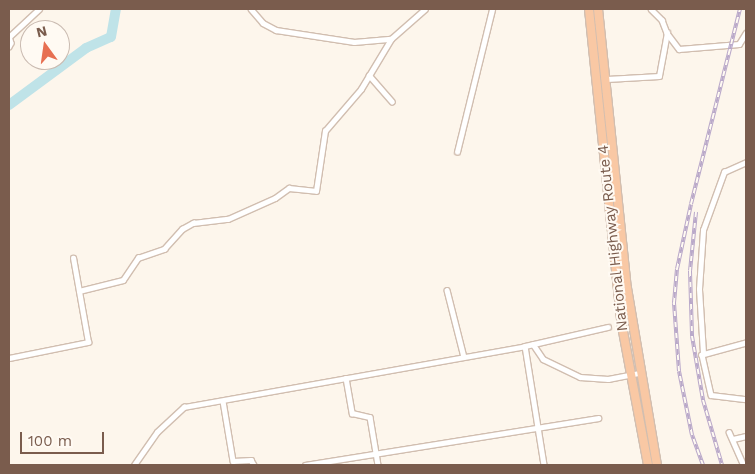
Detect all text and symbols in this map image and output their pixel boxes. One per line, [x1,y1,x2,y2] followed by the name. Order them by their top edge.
[20,20,70,70] north arrow
[35,22,49,40] text: N
[594,143,632,333] street label: National Highway Route 4
[22,422,106,454] scale bar
[28,432,72,450] text: 100 m

